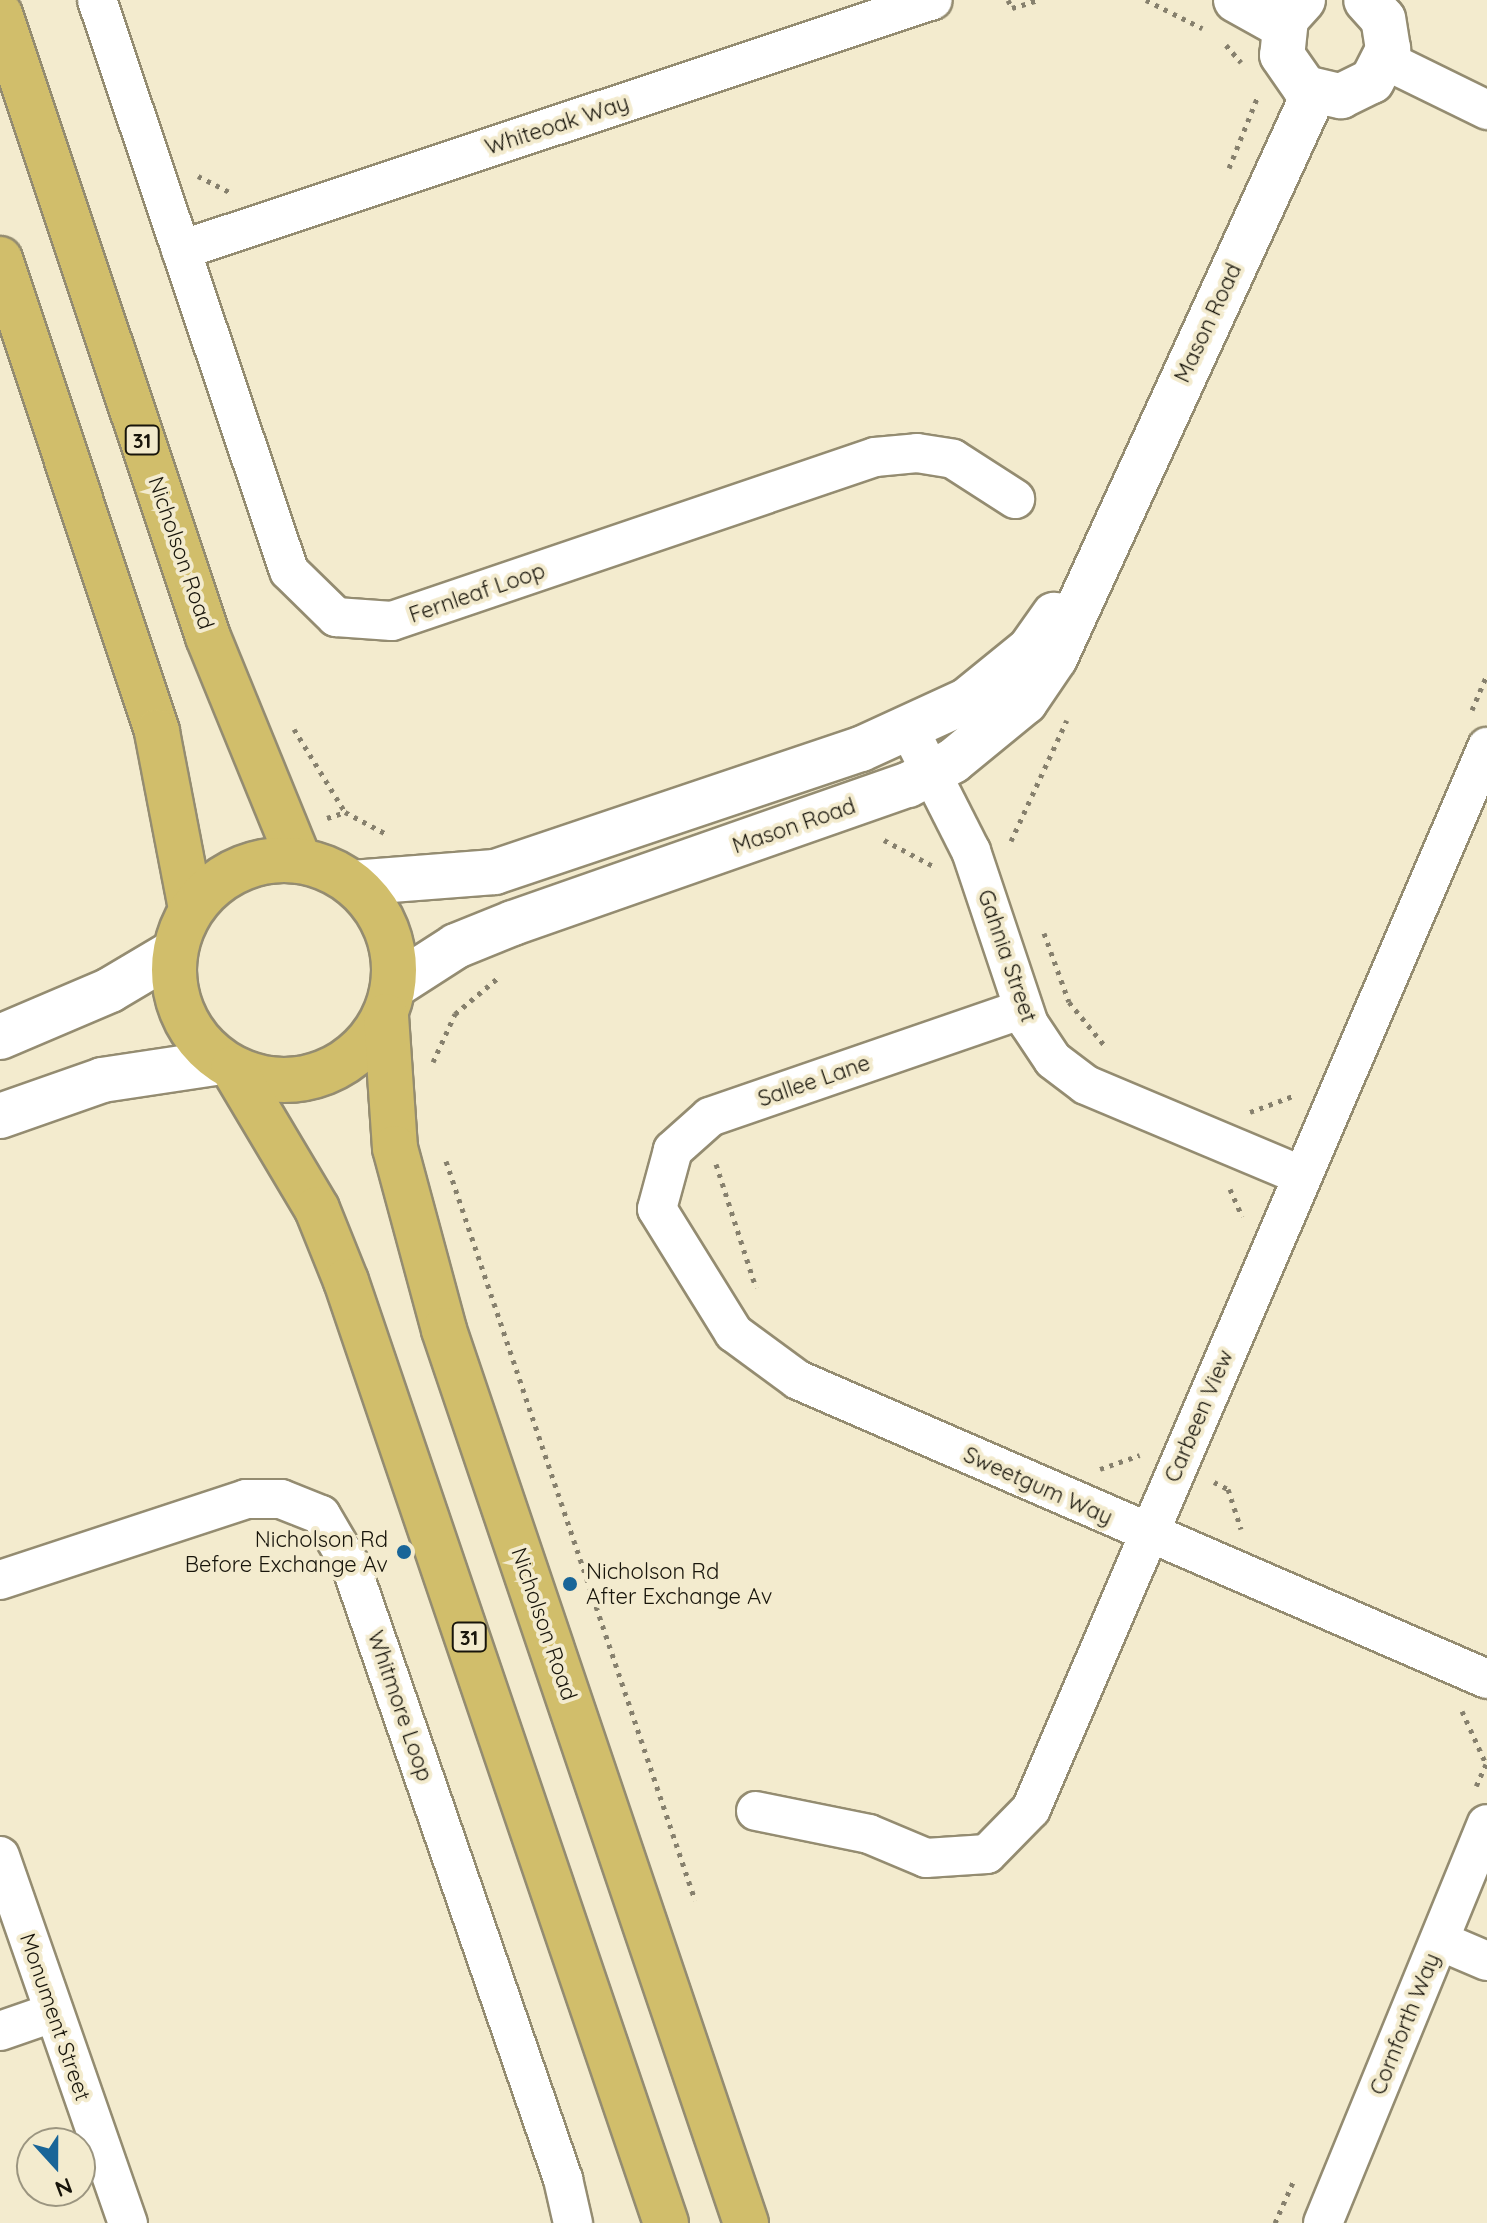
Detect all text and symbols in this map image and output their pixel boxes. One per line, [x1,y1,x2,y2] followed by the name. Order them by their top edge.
[482,89,632,161] street label: Whiteoak Way
[1169,259,1247,387] street label: Mason Road
[124,424,160,456] road number: 31
[142,473,220,633] street label: Nicholson Road
[406,557,548,629] street label: Fernleaf Loop
[729,793,859,859] street label: Mason Road
[972,886,1042,1026] street label: Gahnia Street
[755,1050,873,1112] street label: Sallee Lane
[1159,1346,1239,1486] street label: Carbeen View
[959,1441,1117,1531] street label: Sweetgum Way
[185,1526,388,1578] place label: Nicholson Rd Before Exchange Av
[395,1543,413,1561] marker: Nicholson Rd Before Exchange Av
[505,1544,583,1704] street label: Nicholson Road
[586,1558,772,1610] place label: Nicholson Rd After Exchange Av
[561,1575,579,1593] marker: Nicholson Rd After Exchange Av
[451,1621,487,1653] road number: 31
[362,1627,438,1785] street label: Whitmore Loop
[14,1930,96,2104] street label: Monument Street
[1365,1949,1445,2099] street label: Cornforth Way
[16,2127,96,2207] north arrow
[51,2172,76,2204] text: N

